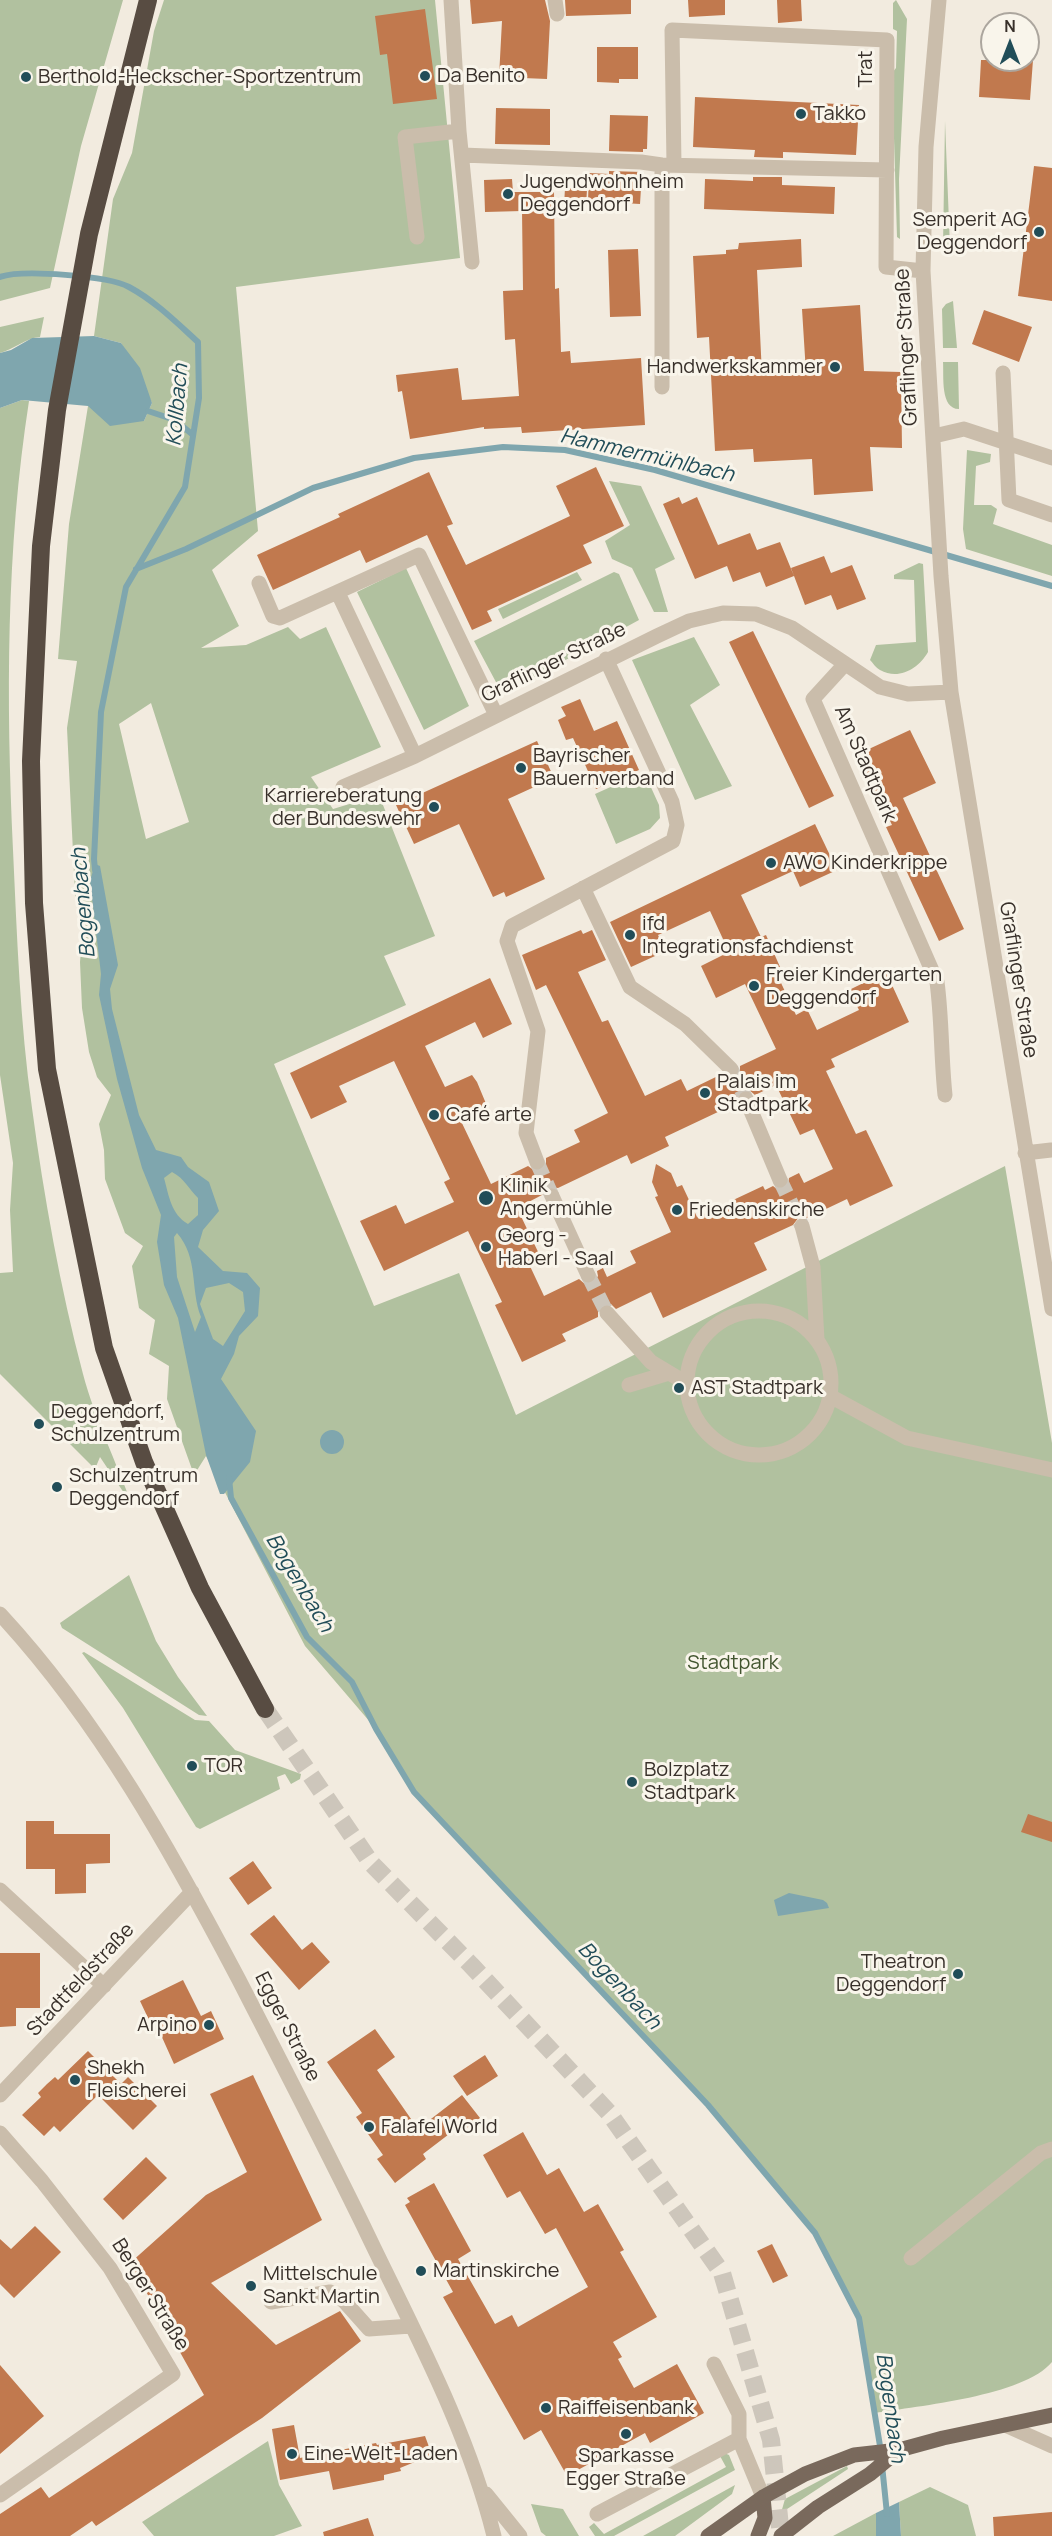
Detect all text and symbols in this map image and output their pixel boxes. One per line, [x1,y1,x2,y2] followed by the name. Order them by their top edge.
[980,12,1040,72] north arrow
[1004,15,1016,37] text: N
[854,51,878,87] street label: Trat
[437,64,525,88] place label: Da Benito
[38,65,361,89] place label: Berthold-Heckscher-Sportzentrum
[418,69,432,83] marker: Da Benito
[19,70,33,84] marker: Berthold-Heckscher-Sportzentrum
[813,102,866,126] place label: Takko
[794,107,808,121] marker: Takko
[520,170,684,217] place label: Jugendwohnheim Deggendorf
[501,187,515,201] marker: Jugendwohnheim Deggendorf
[913,208,1027,255] place label: Semperit AG Deggendorf
[1032,225,1046,239] marker: Semperit AG Deggendorf
[891,268,923,426] street label: Graflinger Straße
[647,355,823,379] place label: Handwerkskammer
[828,360,842,374] marker: Handwerkskammer
[162,363,194,447] water label: Kollbach
[558,424,736,488] water label: Hammermühlbach
[478,618,630,708] street label: Graflinger Straße
[829,702,901,826] street label: Am Stadtpark
[533,744,674,791] place label: Bayrischer Bauernverband
[514,761,528,775] marker: Bayrischer Bauernverband
[264,784,422,831] place label: Karriereberatung der Bundeswehr
[427,800,441,814] marker: Karriereberatung der Bundeswehr
[67,847,101,959] water label: Bogenbach
[783,851,947,875] place label: AWO Kinderkrippe
[764,856,778,870] marker: AWO Kinderkrippe
[994,900,1042,1060] street label: Graflinger Straße
[642,912,854,959] place label: ifd Integrationsfachdienst
[623,928,637,942] marker: ifd Integrationsfachdienst
[766,963,942,1010] place label: Freier Kindergarten Deggendorf
[747,979,761,993] marker: Freier Kindergarten Deggendorf
[717,1070,808,1117] place label: Palais im Stadtpark
[698,1086,712,1100] marker: Palais im Stadtpark
[446,1103,532,1127] place label: Café arte
[427,1108,441,1122] marker: Café arte
[500,1174,612,1221] place label: Klinik Angermühle
[477,1189,495,1207] marker: Klinik Angermühle
[689,1198,824,1222] place label: Friedenskirche
[670,1203,684,1217] marker: Friedenskirche
[498,1224,614,1271] place label: Georg - Haberl - Saal
[479,1240,493,1254] marker: Georg - Haberl - Saal
[691,1376,823,1400] place label: AST Stadtpark
[672,1381,686,1395] marker: AST Stadtpark
[51,1400,180,1447] place label: Deggendorf, Schulzentrum
[32,1417,46,1431] marker: Deggendorf, Schulzentrum
[69,1464,198,1511] place label: Schulzentrum Deggendorf
[50,1480,64,1494] marker: Schulzentrum Deggendorf
[260,1529,338,1637] water label: Bogenbach
[687,1651,779,1675] park label: Stadtpark
[204,1754,243,1778] place label: TOR
[644,1758,735,1805] place label: Bolzplatz Stadtpark
[185,1759,199,1773] marker: TOR
[625,1775,639,1789] marker: Bolzplatz Stadtpark
[22,1918,140,2042] street label: Stadtfeldstraße
[572,1937,666,2035] water label: Bogenbach
[836,1950,946,1997] place label: Theatron Deggendorf
[951,1967,965,1981] marker: Theatron Deggendorf
[249,1968,325,2086] street label: Egger Straße
[137,2013,197,2037] place label: Arpino
[202,2018,216,2032] marker: Arpino
[87,2056,187,2103] place label: Shekh Fleischerei
[68,2073,82,2087] marker: Shekh Fleischerei
[381,2115,498,2139] place label: Falafel World
[362,2120,376,2134] marker: Falafel World
[106,2235,194,2355] street label: Berger Straße
[433,2259,559,2283] place label: Martinskirche
[263,2262,380,2309] place label: Mittelschule Sankt Martin
[414,2264,428,2278] marker: Martinskirche
[244,2279,258,2293] marker: Mittelschule Sankt Martin
[870,2352,910,2464] water label: Bogenbach
[558,2396,694,2420] place label: Raiffeisenbank
[539,2401,553,2415] marker: Raiffeisenbank
[619,2427,633,2441] marker: Sparkasse Egger Straße
[304,2442,458,2466] place label: Eine-Welt-Laden
[566,2444,686,2491] place label: Sparkasse Egger Straße
[285,2447,299,2461] marker: Eine-Welt-Laden

